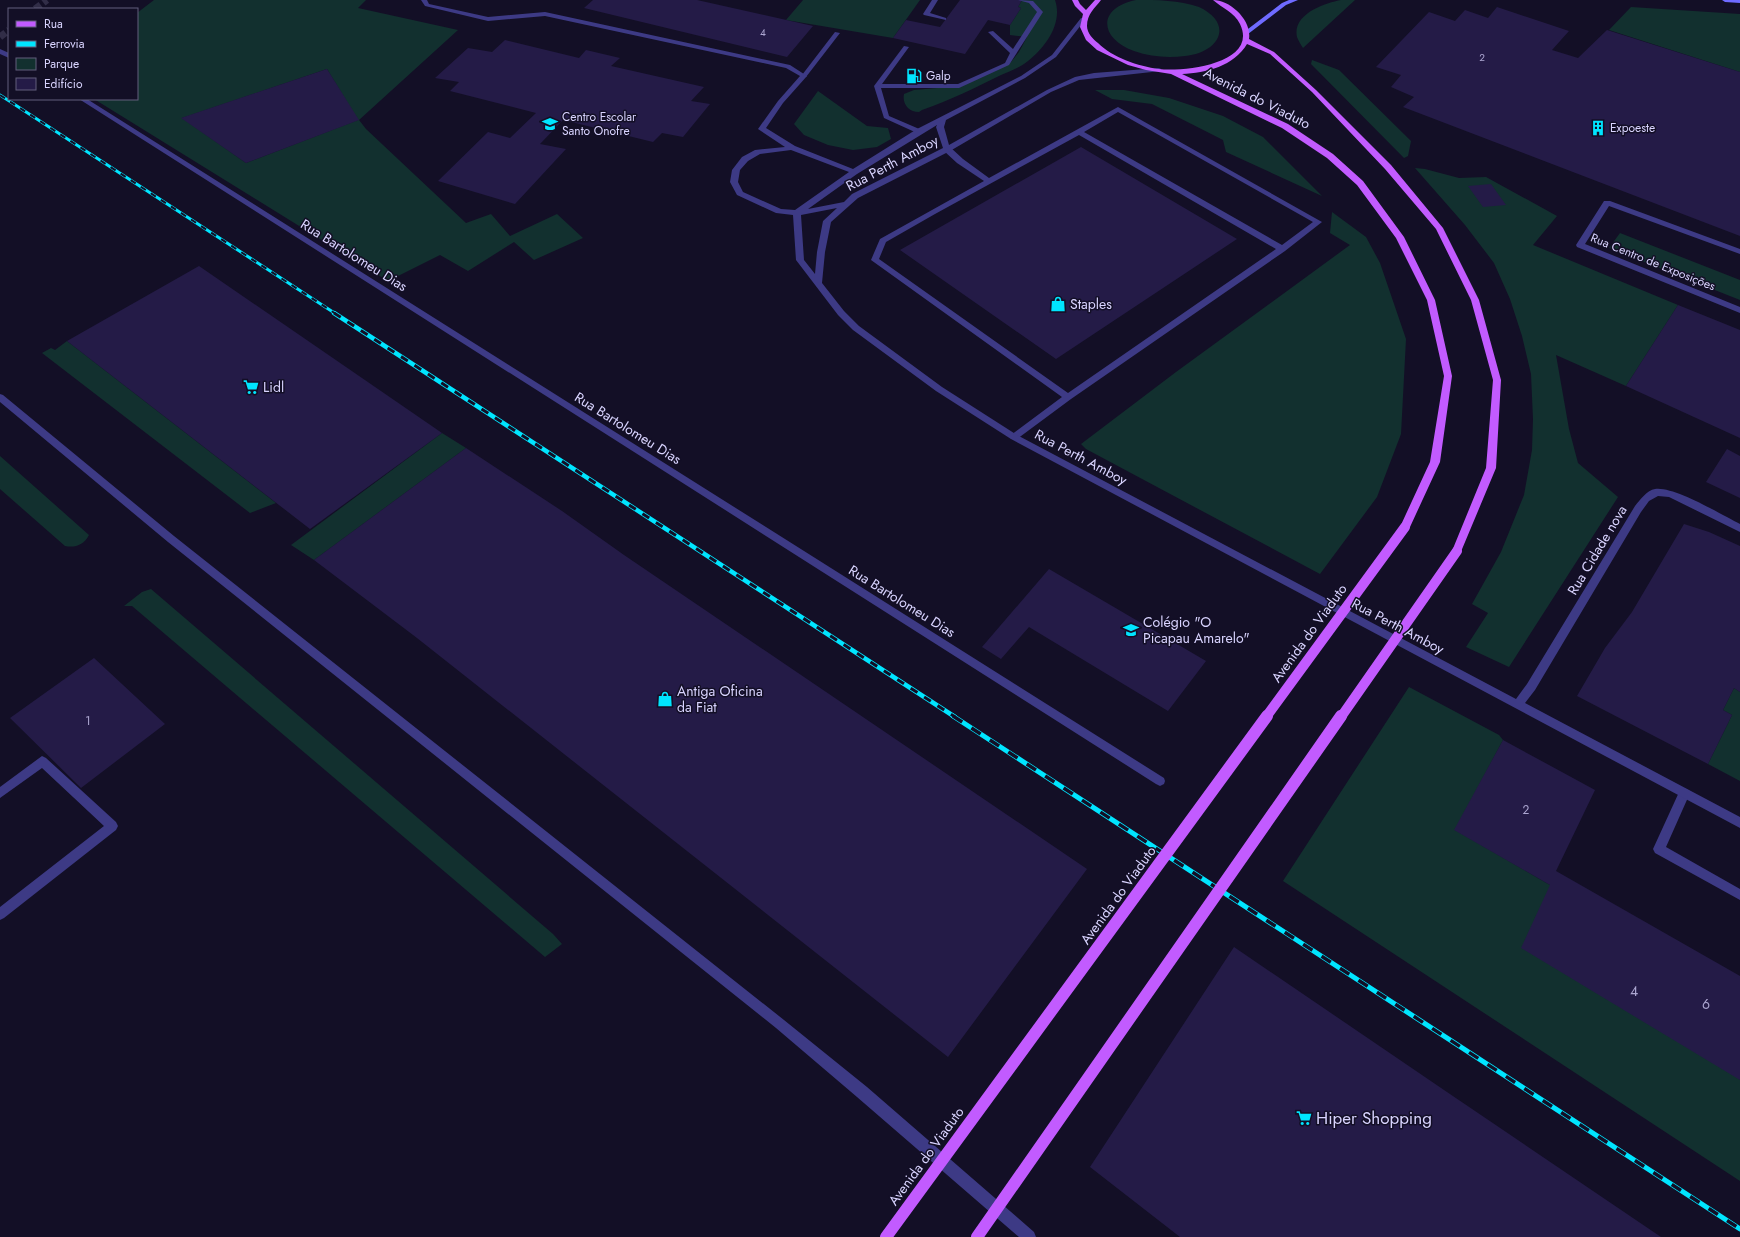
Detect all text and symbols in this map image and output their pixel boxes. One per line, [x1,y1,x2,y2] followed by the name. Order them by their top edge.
[8,8,138,100] legend
[44,15,63,33] text: Rua
[760,25,766,40] house number: 4
[44,35,85,53] text: Ferrovia
[1479,50,1485,65] house number: 2
[44,55,79,73] text: Parque
[1200,62,1314,134] street label: Avenida do Viaduto
[905,67,923,85] fuel station icon: Galp
[926,67,951,85] place label: Galp
[44,75,83,93] text: Edifício
[562,108,637,140] place label: Centro Escolar Santo Onofre
[541,115,559,133] school or university icon: Centro Escolar Santo Onofre
[1589,119,1607,137] building icon: Expoeste
[1610,119,1655,137] place label: Expoeste
[842,130,942,196] street label: Rua Perth Amboy
[297,214,412,296] street label: Rua Bartolomeu Dias
[1588,229,1718,295] street label: Rua Centro de Exposições
[1070,294,1112,314] place label: Staples
[1049,295,1067,313] shop icon: Staples
[263,377,284,397] place label: Lidl
[242,378,260,396] supermarket icon: Lidl
[571,387,686,469] street label: Rua Bartolomeu Dias
[1031,424,1131,490] street label: Rua Perth Amboy
[1562,502,1632,598] street label: Rua Cidade nova
[845,560,960,642] street label: Rua Bartolomeu Dias
[1266,579,1352,686] street label: Avenida do Viaduto
[1348,593,1448,659] street label: Rua Perth Amboy
[1143,612,1250,648] place label: Colégio "O Picapau Amarelo"
[1122,621,1140,639] school or university icon: Colégio "O Picapau Amarelo"
[677,681,763,717] place label: Antiga Oficina da Fiat
[656,690,674,708] shop icon: Antiga Oficina da Fiat
[85,712,91,730] house number: 1
[1523,801,1530,819] house number: 2
[1075,841,1161,948] street label: Avenida do Viaduto
[1630,981,1638,1001] house number: 4
[1702,994,1710,1014] house number: 6
[883,1102,969,1209] street label: Avenida do Viaduto
[1316,1106,1432,1130] place label: Hiper Shopping
[1295,1109,1313,1127] supermarket icon: Hiper Shopping

